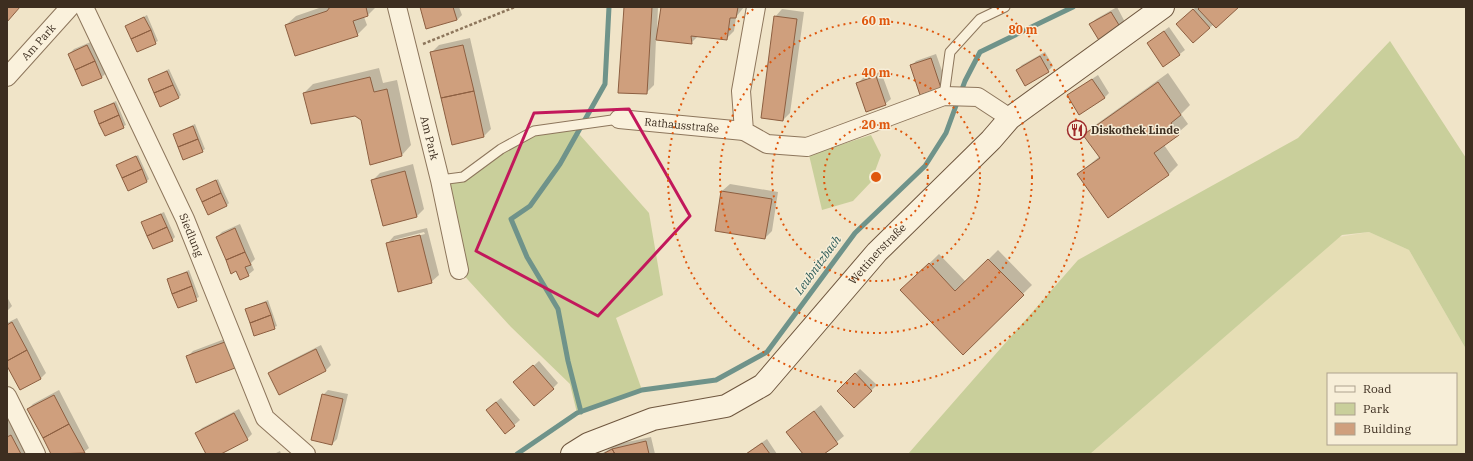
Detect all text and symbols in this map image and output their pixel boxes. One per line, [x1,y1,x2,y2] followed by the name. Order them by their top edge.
[862,13,891,28] text: 60 m
[18,20,59,63] street label: Am Park
[1009,22,1038,37] text: 80 m
[862,65,891,80] text: 40 m
[644,114,720,136] street label: Rathausstraße
[417,115,442,162] street label: Am Park
[862,117,891,132] text: 20 m
[1066,119,1088,141] restaurant icon: Diskothek Linde
[1091,123,1179,137] place label: Diskothek Linde
[869,170,883,184] centre of rings
[176,211,206,259] street label: Siedlung
[845,221,909,287] street label: Wettinerstraße
[791,232,844,298] water label: Leubnitzbach
[1327,373,1457,445] legend
[1363,381,1392,396] text: Road
[1363,401,1389,416] text: Park
[1363,421,1411,436] text: Building

